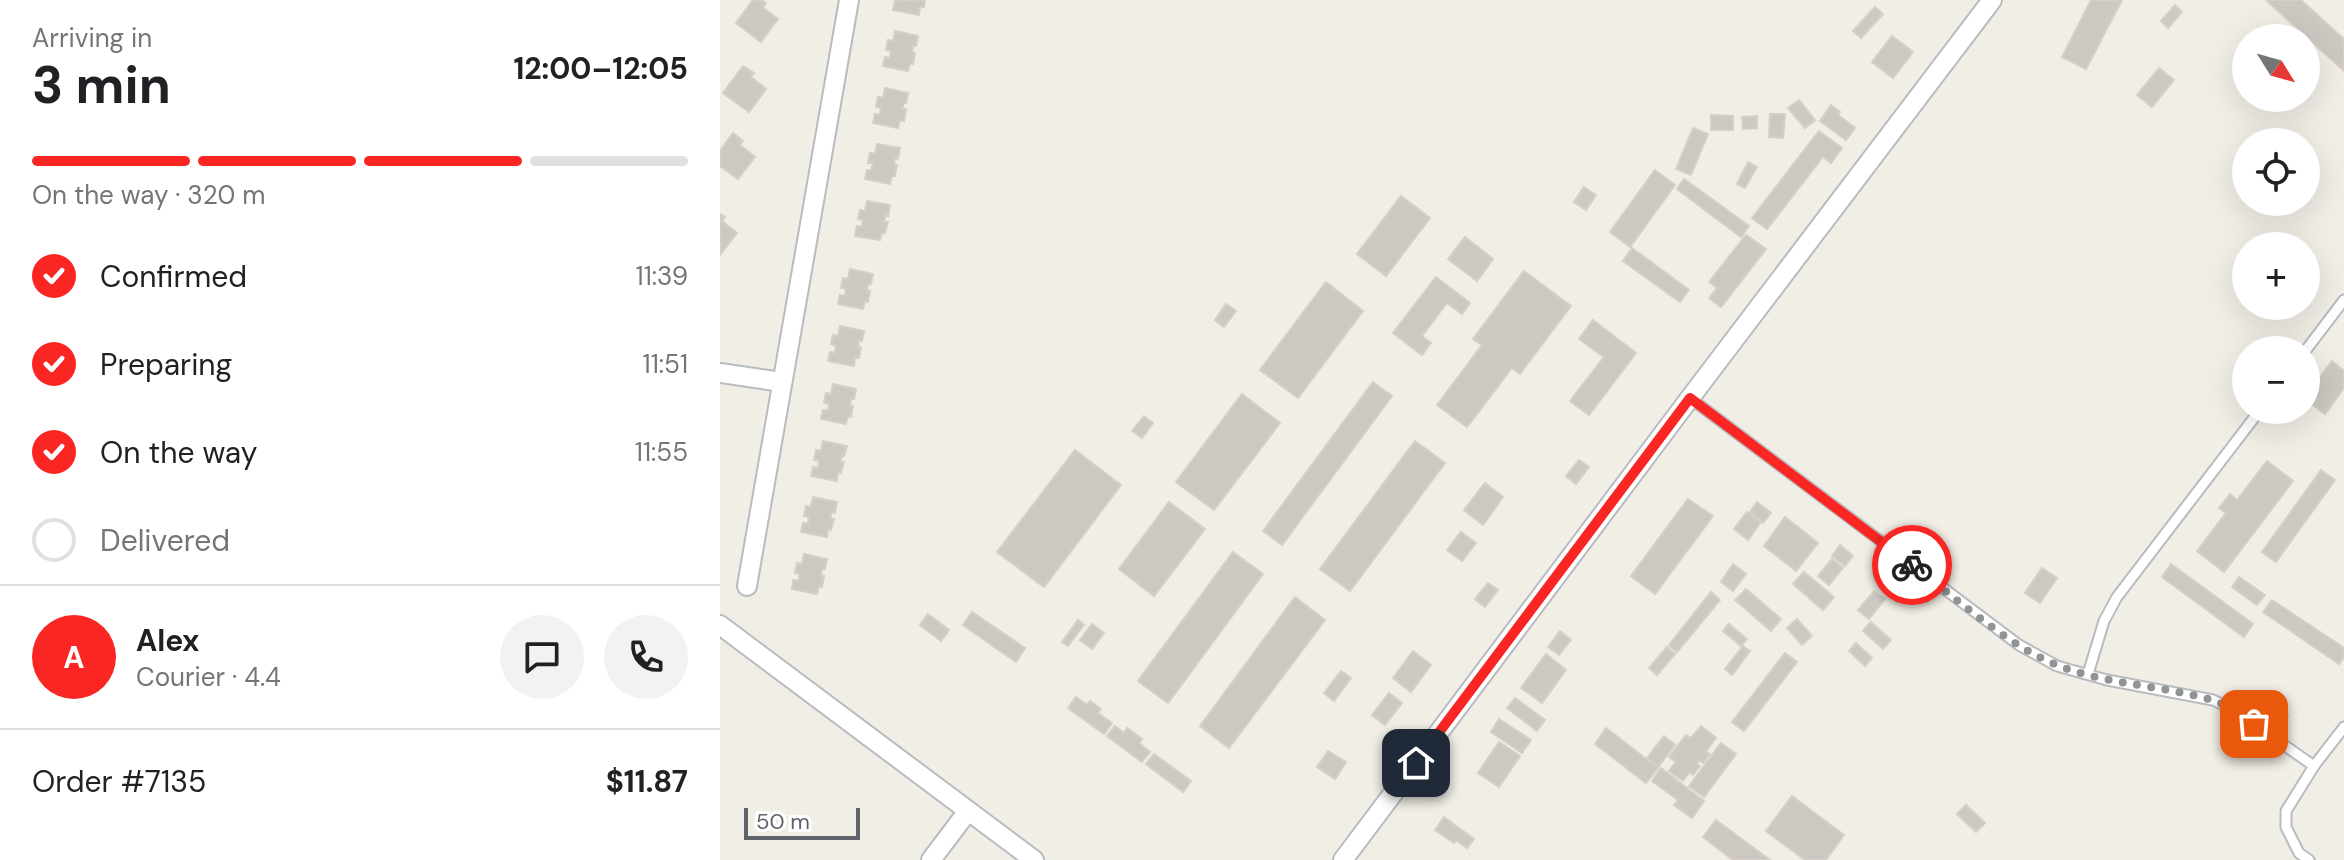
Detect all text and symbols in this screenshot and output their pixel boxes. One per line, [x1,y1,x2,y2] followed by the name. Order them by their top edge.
[32,21,152,55] text: Arriving in
[2232,24,2320,112] north arrow
[2232,24,2320,424] map controls
[513,49,688,88] text: 12:00–12:05
[32,51,171,119] text: 3 min
[2232,128,2320,216] button: locate
[32,178,265,212] text: On the way · 320 m
[2232,232,2320,320] button: +
[32,254,76,298] icon: check
[100,257,247,296] text: Confirmed
[636,259,688,293] text: 11:39
[2232,336,2320,424] button: −
[32,342,76,386] icon: check
[100,345,232,384] text: Preparing
[643,347,688,381] text: 11:51
[32,430,76,474] icon: check
[100,433,257,472] text: On the way
[635,435,688,469] text: 11:55
[100,521,230,560] text: Delivered
[1872,525,1952,605] courier
[1890,543,1934,587] icon: bike
[500,615,584,699] button: chat
[604,615,688,699] button: phone
[136,621,199,660] text: Alex
[63,638,85,677] text: A
[136,660,281,694] text: Courier · 4.4
[2220,690,2288,758] pin
[2232,702,2276,746] icon: bag
[1382,729,1450,797] pin
[1394,741,1438,785] icon: home
[32,762,206,801] text: Order #7135
[606,762,688,801] text: $11.87
[744,804,860,840] scale bar
[756,807,810,836] text: 50 m

